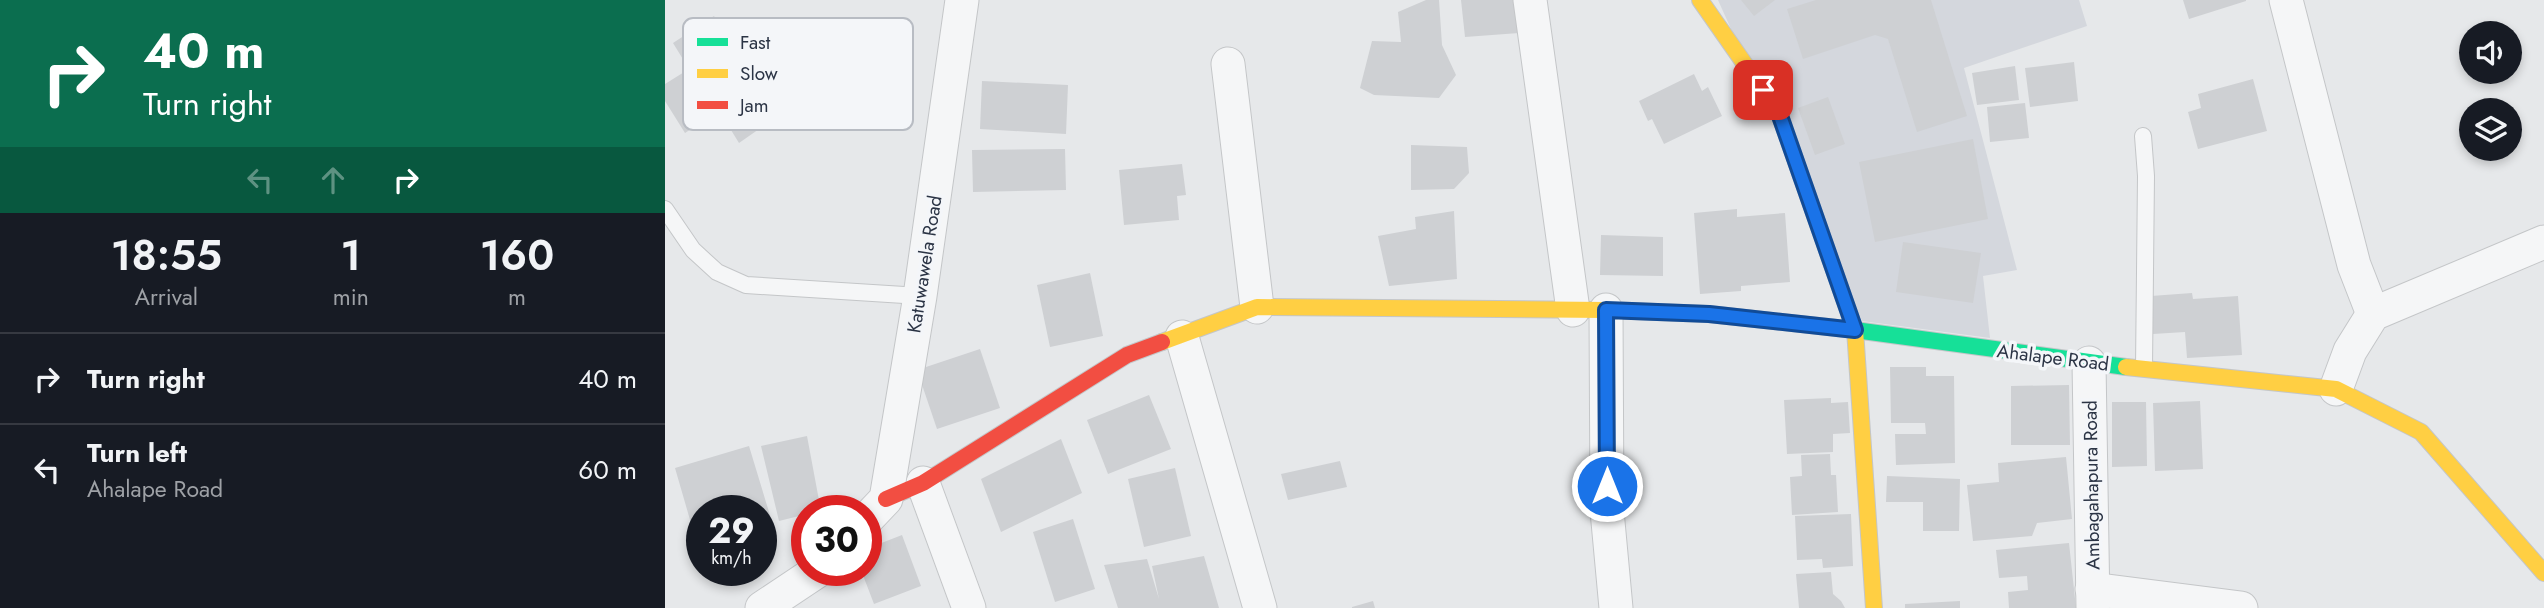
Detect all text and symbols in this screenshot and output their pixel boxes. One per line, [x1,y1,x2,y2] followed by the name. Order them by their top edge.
[143,16,265,86] text: 40 m
[683,18,913,130] legend
[2459,21,2522,161] map controls
[2459,21,2522,84] button: sound
[28,28,119,119] icon: right
[740,29,771,56] text: Fast
[740,60,778,87] text: Slow
[1733,60,1793,120] pin
[1744,71,1782,109] icon: arrive
[143,81,272,127] text: Turn right
[737,92,769,119] text: Jam
[2459,98,2522,161] button: layers
[241,161,279,199] icon: left
[314,161,352,199] icon: ahead
[387,161,425,199] icon: right
[900,193,949,335] street label: Katuwawela Road
[111,225,222,286] text: 18:55
[341,225,361,286] text: 1
[480,225,554,286] text: 160
[135,280,198,314] text: Arrival
[333,280,369,314] text: min
[508,280,526,314] text: m
[1995,337,2110,378] street label: Ahalape Road
[28,360,66,398] icon: right
[87,360,205,398] text: Turn right
[578,360,637,398] text: 40 m
[2077,400,2106,570] street label: Ambagahapura Road
[87,434,187,472] text: Turn left
[1570,449,1644,523] position arrow
[28,451,66,489] icon: left
[578,451,637,489] text: 60 m
[87,472,223,506] text: Ahalape Road
[791,495,882,586] speed limit sign: 30
[708,506,755,556] text: 29
[711,545,752,571] text: km/h

